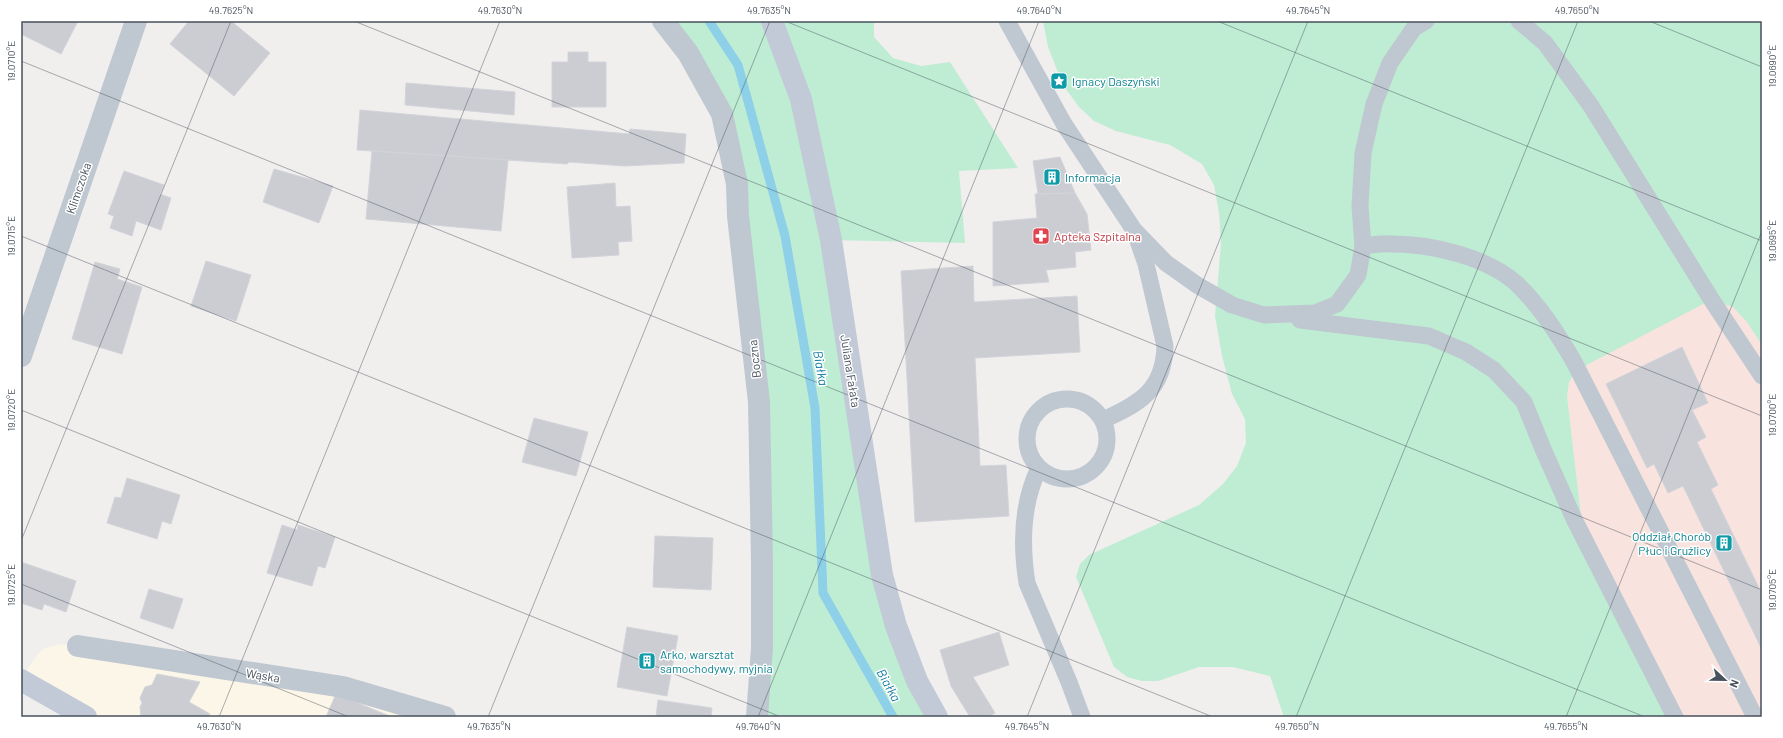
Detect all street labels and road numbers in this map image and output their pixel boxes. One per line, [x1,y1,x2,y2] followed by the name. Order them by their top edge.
[63,161,93,215] street label: Klimczoka
[838,334,864,408] street label: Juliana Fałata
[745,339,763,379] street label: Boczna
[245,665,281,685] street label: Wąska

